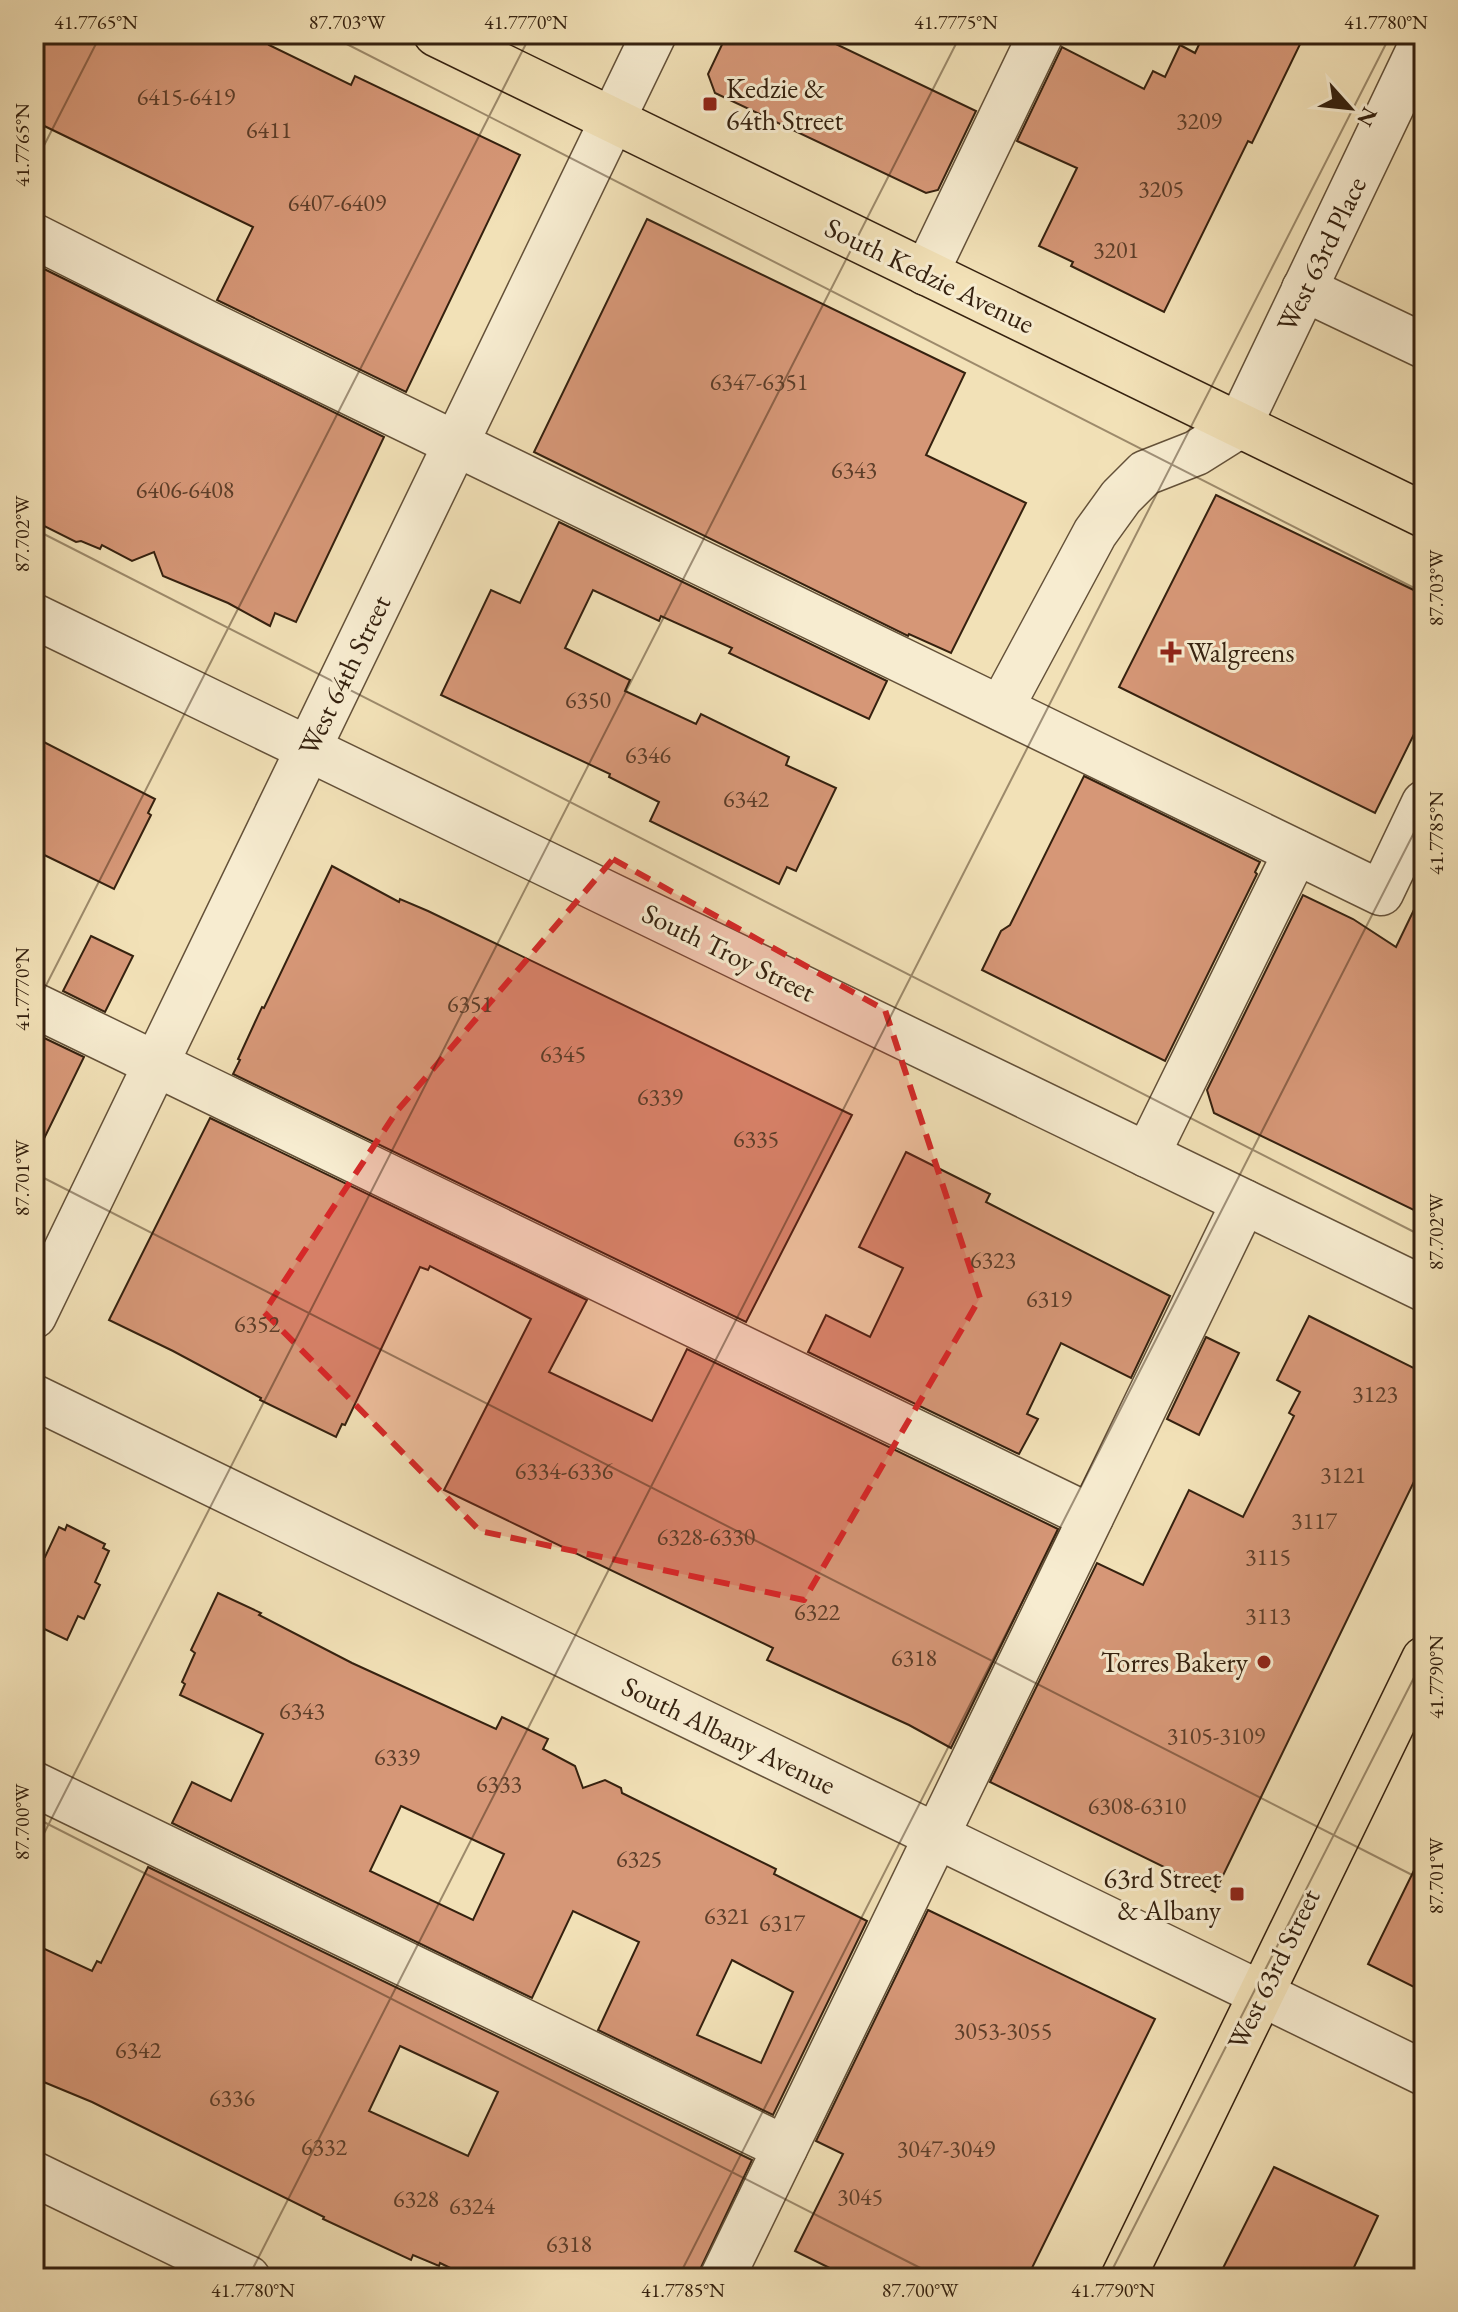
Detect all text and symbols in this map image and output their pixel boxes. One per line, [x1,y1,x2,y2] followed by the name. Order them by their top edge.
[54,9,138,35] text: 41.7765°N
[309,9,386,35] text: 87.703°W
[484,9,568,35] text: 41.7770°N
[914,9,998,35] text: 41.7775°N
[1344,9,1428,35] text: 41.7780°N
[1310,68,1390,148] north arrow
[726,70,843,138] place label: Kedzie & 64th Street
[137,81,236,112] house number: 6415-6419
[701,95,719,113] marker: Kedzie & 64th Street
[1350,102,1384,132] text: N
[9,103,35,187] text: 41.7765°N
[1176,105,1223,136] house number: 3209
[246,114,292,145] house number: 6411
[1268,170,1374,338] street label: West 63rd Place
[1138,173,1184,204] house number: 3205
[288,187,387,218] house number: 6407-6409
[819,209,1041,341] street label: South Kedzie Avenue
[1093,234,1139,265] house number: 3201
[710,366,808,397] house number: 6347-6351
[831,454,877,485] house number: 6343
[136,474,234,505] house number: 6406-6408
[9,495,35,572] text: 87.702°W
[1423,549,1449,626] text: 87.703°W
[290,589,398,761] street label: West 64th Street
[1187,634,1295,670] place label: Walgreens
[1162,643,1180,661] marker: Walgreens
[565,684,611,715] house number: 6350
[625,739,671,770] house number: 6346
[723,783,770,814] house number: 6342
[1423,791,1449,875] text: 41.7785°N
[636,895,822,1010] street label: South Troy Street
[9,947,35,1031] text: 41.7770°N
[447,988,493,1019] house number: 6351
[540,1038,586,1069] house number: 6345
[637,1081,684,1112] house number: 6339
[733,1123,779,1154] house number: 6335
[9,1139,35,1216] text: 87.701°W
[1423,1193,1449,1270] text: 87.702°W
[970,1244,1016,1275] house number: 6323
[1026,1283,1073,1314] house number: 6319
[234,1308,281,1339] house number: 6352
[1352,1378,1398,1409] house number: 3123
[515,1455,613,1486] house number: 6334-6336
[1320,1459,1366,1490] house number: 3121
[1291,1505,1338,1536] house number: 3117
[657,1521,755,1552] house number: 6328-6330
[1245,1541,1291,1572] house number: 3115
[794,1596,841,1627] house number: 6322
[1245,1600,1291,1631] house number: 3113
[1423,1635,1449,1719] text: 41.7790°N
[891,1642,937,1673] house number: 6318
[1101,1644,1249,1680] place label: Torres Bakery
[1255,1653,1273,1671] marker: Torres Bakery
[616,1668,842,1802] street label: South Albany Avenue
[279,1695,325,1726] house number: 6343
[1167,1720,1266,1751] house number: 3105-3109
[374,1741,421,1772] house number: 6339
[476,1768,522,1799] house number: 6333
[9,1783,35,1860] text: 87.700°W
[1088,1790,1186,1821] house number: 6308-6310
[1423,1837,1449,1914] text: 87.701°W
[616,1843,662,1874] house number: 6325
[1103,1860,1222,1928] place label: 63rd Street & Albany
[1219,1882,1328,2055] street label: West 63rd Street
[1228,1885,1246,1903] marker: 63rd Street & Albany
[704,1900,750,1931] house number: 6321
[759,1907,806,1938] house number: 6317
[954,2015,1052,2046] house number: 3053-3055
[115,2034,162,2065] house number: 6342
[209,2082,255,2113] house number: 6336
[301,2131,348,2162] house number: 6332
[897,2133,996,2164] house number: 3047-3049
[837,2181,883,2212] house number: 3045
[393,2183,439,2214] house number: 6328
[449,2190,496,2221] house number: 6324
[546,2228,592,2259] house number: 6318
[211,2277,295,2303] text: 41.7780°N
[641,2277,725,2303] text: 41.7785°N
[882,2277,959,2303] text: 87.700°W
[1071,2277,1155,2303] text: 41.7790°N

